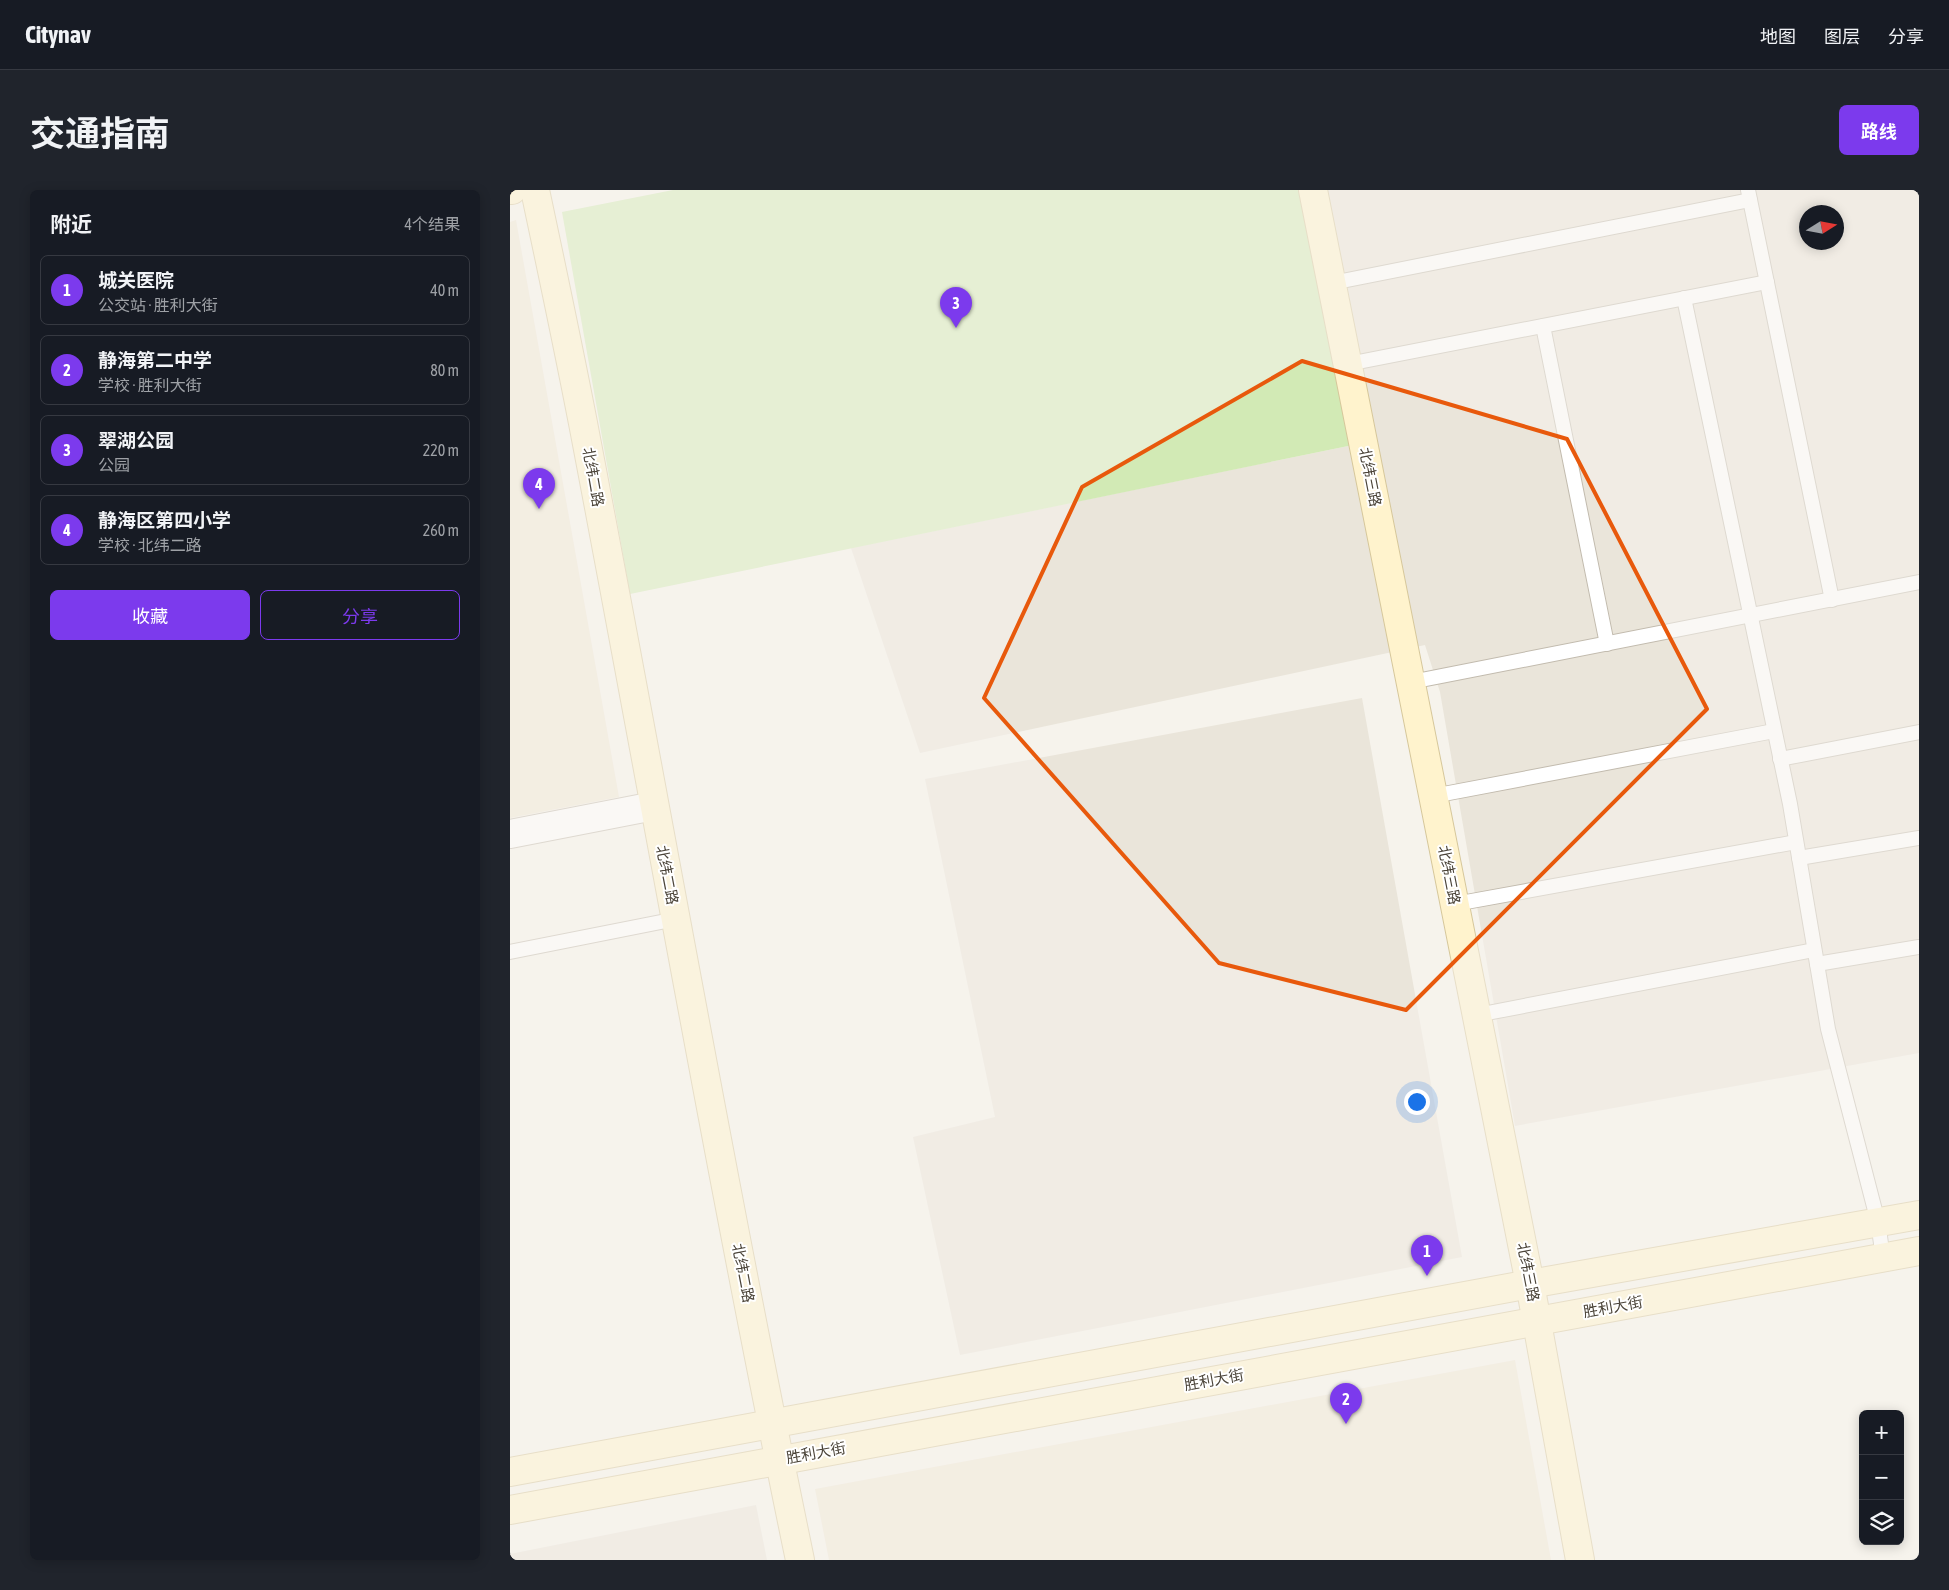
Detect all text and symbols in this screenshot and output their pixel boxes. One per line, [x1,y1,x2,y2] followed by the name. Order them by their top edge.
[25,21,91,48] text: Citynav
[1760,26,1796,47] text: 地图
[1824,26,1860,47] text: 图层
[1888,26,1924,47] text: 分享
[1839,105,1919,155] button: 路线
[30,113,170,153] text: 交通指南
[1799,205,1844,250] north arrow
[50,212,92,236] text: 附近
[404,215,460,233] text: 4个结果
[98,269,174,291] text: 城关医院
[63,281,71,299] text: 1
[430,281,459,299] text: 40 m
[940,287,972,328] pin: 3
[98,296,218,314] text: 公交站 · 胜利大街
[98,349,212,371] text: 静海第二中学
[63,361,71,379] text: 2
[430,361,459,379] text: 80 m
[98,376,202,394] text: 学校 · 胜利大街
[98,429,174,451] text: 翠湖公园
[63,441,71,459] text: 3
[423,441,459,459] text: 220 m
[580,446,607,508] street label: 北纬二路
[1356,446,1385,508] street label: 北纬三路
[98,456,130,474] text: 公园
[523,468,555,509] pin: 4
[98,509,231,531] text: 静海区第四小学
[63,521,71,539] text: 4
[423,521,459,539] text: 260 m
[98,536,202,554] text: 学校 · 北纬二路
[50,590,250,640] button: 收藏
[260,590,460,640] button: 分享
[653,844,682,906] street label: 北纬二路
[1435,844,1464,906] street label: 北纬三路
[1404,1089,1430,1115] your location
[1411,1235,1443,1276] pin: 1
[1514,1241,1543,1303] street label: 北纬三路
[729,1242,758,1304] street label: 北纬二路
[1582,1293,1644,1320] street label: 胜利大街
[1183,1366,1245,1393] street label: 胜利大街
[1330,1383,1362,1424] pin: 2
[1859,1410,1904,1545] map controls
[1859,1410,1904,1455] button: +
[785,1439,847,1466] street label: 胜利大街
[1859,1455,1904,1500] button: −
[1859,1500,1904,1545] button: layers

